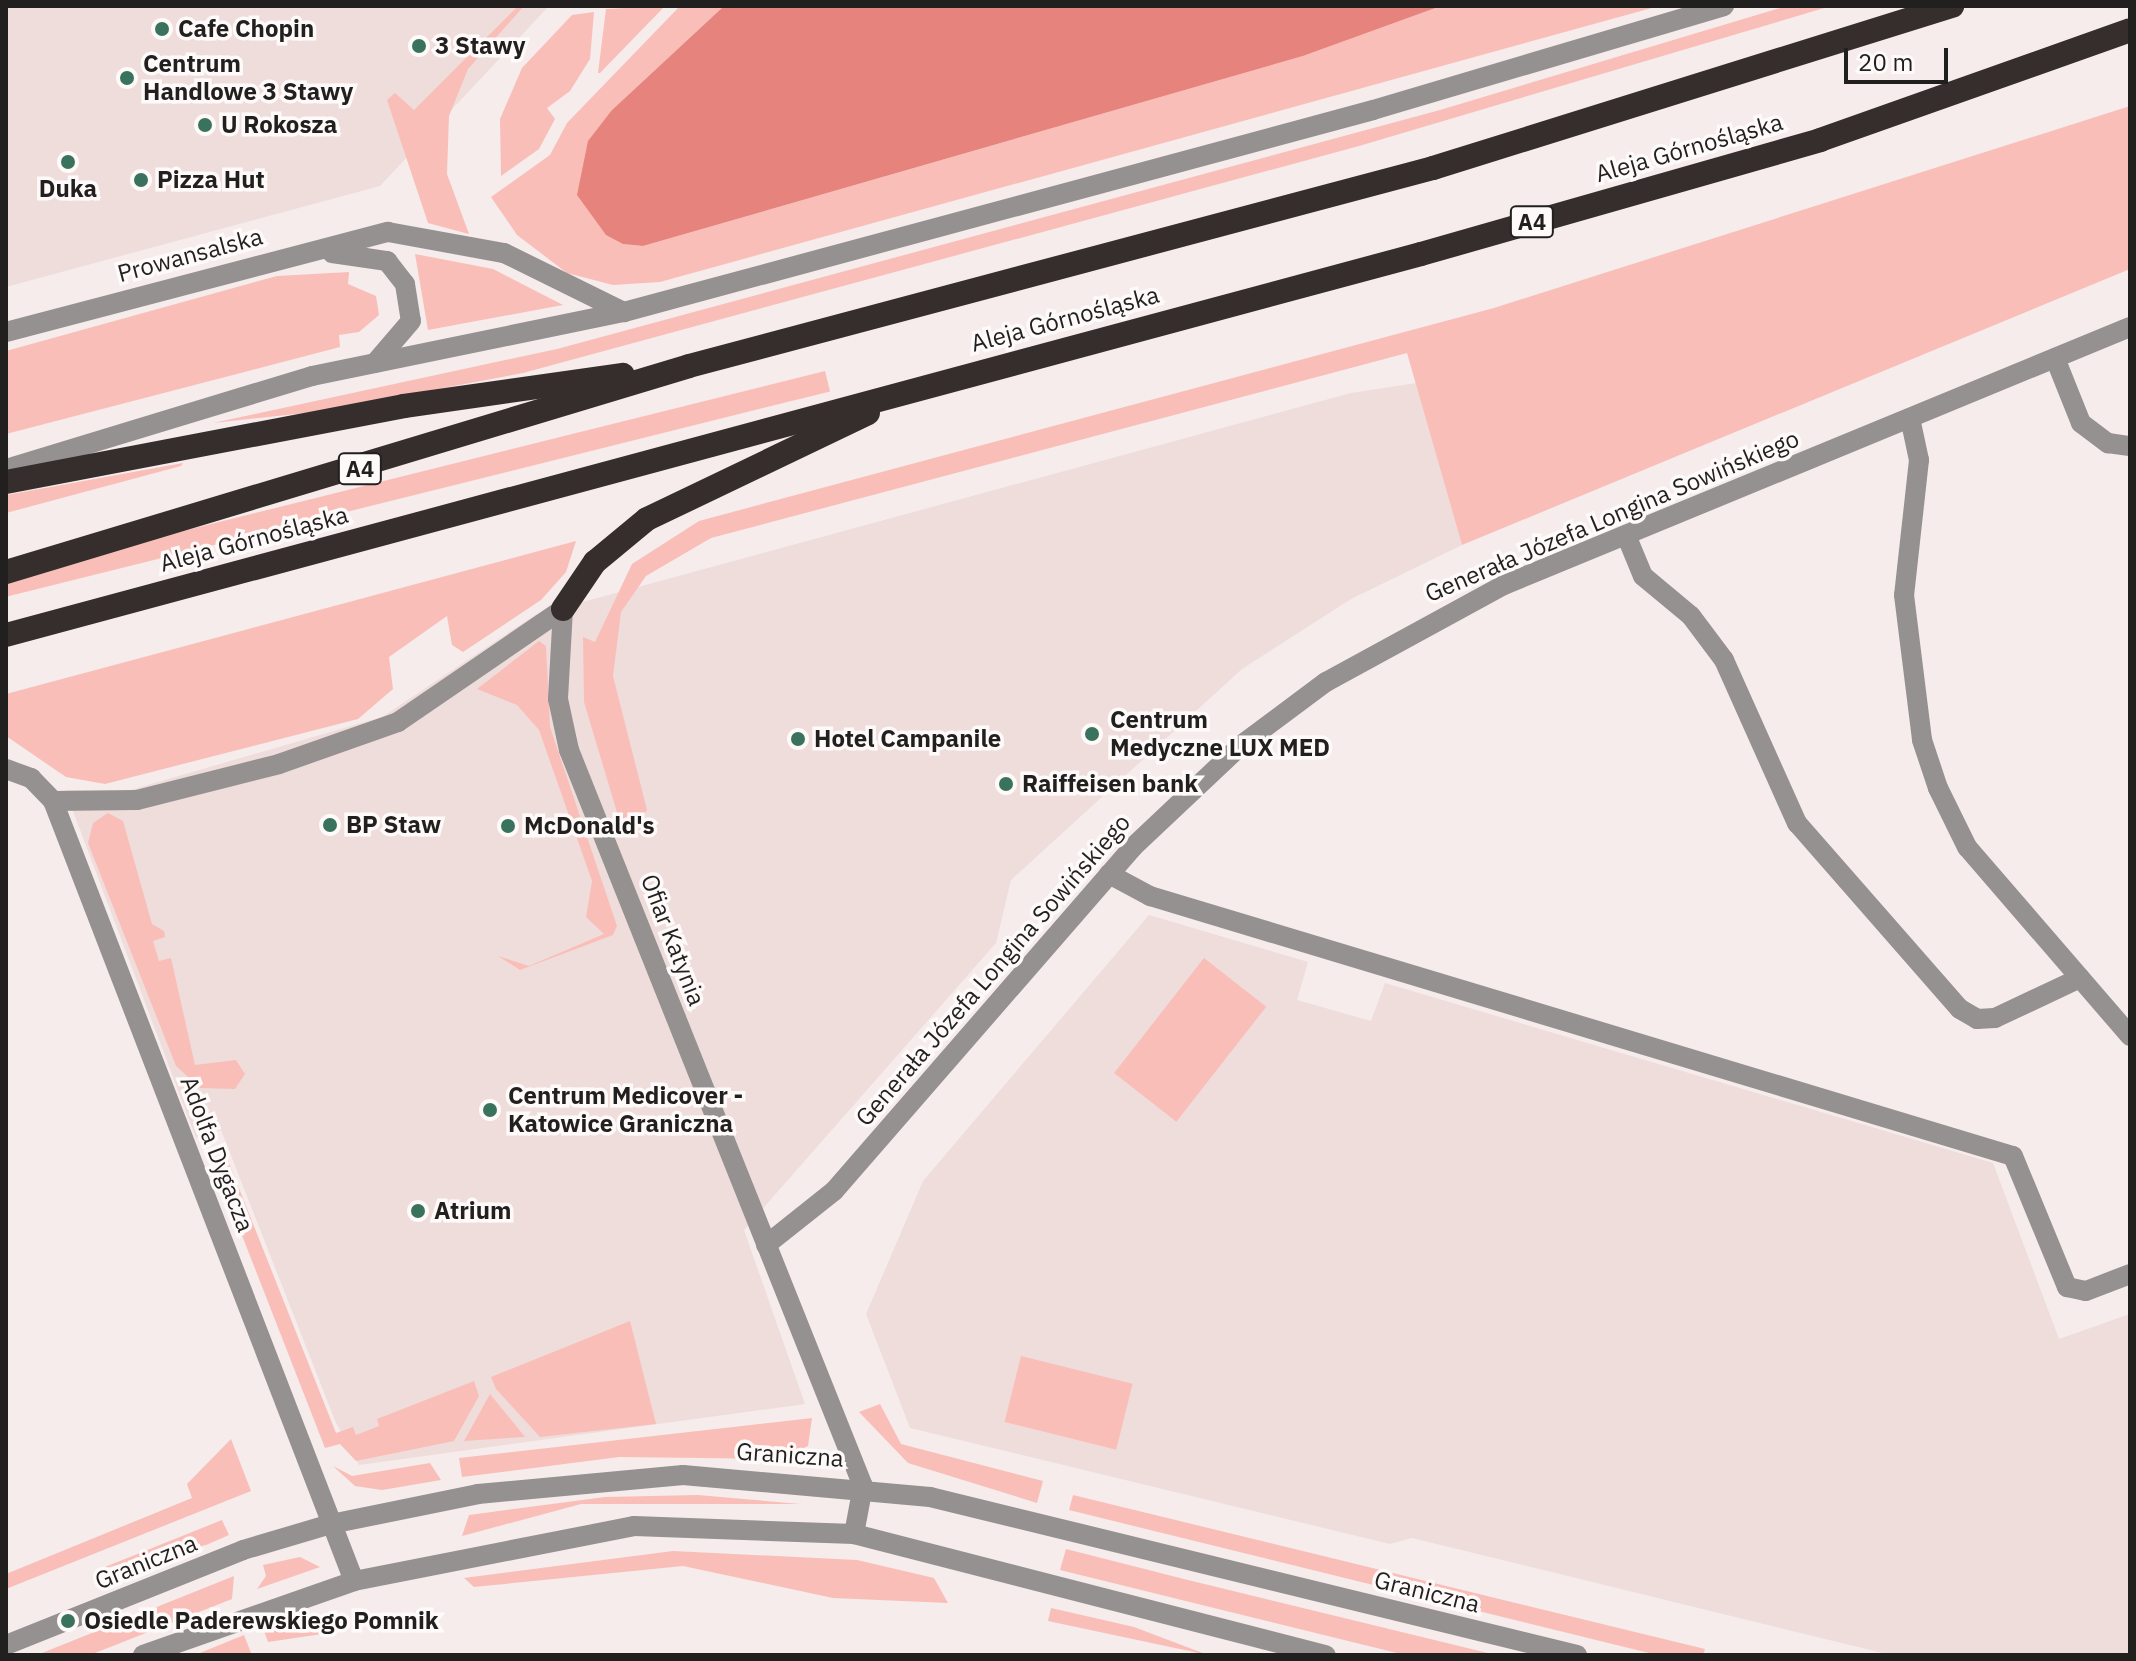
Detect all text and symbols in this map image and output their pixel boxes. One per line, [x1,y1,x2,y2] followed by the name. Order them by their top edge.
[178,15,314,43] place label: Cafe Chopin
[153,20,171,38] marker: Cafe Chopin
[435,32,526,60] place label: 3 Stawy
[1848,32,1952,82] scale bar
[410,37,428,55] marker: 3 Stawy
[1858,46,1913,78] text: 20 m
[143,50,353,106] place label: Centrum Handlowe 3 Stawy
[118,69,136,87] marker: Centrum Handlowe 3 Stawy
[1592,107,1786,189] street label: Aleja Górnośląska
[221,111,337,139] place label: U Rokosza
[196,116,214,134] marker: U Rokosza
[59,153,77,171] marker: Duka
[157,166,265,194] place label: Pizza Hut
[132,171,150,189] marker: Pizza Hut
[39,175,97,203] place label: Duka
[1508,204,1556,240] road number: A4
[114,222,266,288] street label: Prowansalska
[968,280,1162,358] street label: Aleja Górnośląska
[1421,424,1803,608] street label: Generała Józefa Longina Sowińskiego
[336,451,384,487] road number: A4
[157,500,351,578] street label: Aleja Górnośląska
[1110,706,1330,762] place label: Centrum Medyczne LUX MED
[1081,723,1103,745] marker: Centrum Medyczne LUX MED
[814,725,1001,753] place label: Hotel Campanile
[789,730,807,748] marker: Hotel Campanile
[1022,770,1198,798] place label: Raiffeisen bank
[997,775,1015,793] marker: Raiffeisen bank
[850,808,1136,1132] street label: Generała Józefa Longina Sowińskiego
[346,811,441,839] place label: BP Staw
[524,812,655,840] place label: McDonald's
[321,816,339,834] marker: BP Staw
[499,817,517,835] marker: McDonald's
[635,870,711,1010] street label: Ofiar Katynia
[174,1072,260,1236] street label: Adolfa Dygacza
[508,1082,743,1138] place label: Centrum Medicover - Katowice Graniczna
[479,1099,501,1121] marker: Centrum Medicover - Katowice Graniczna
[434,1197,511,1225] place label: Atrium
[409,1202,427,1220] marker: Atrium
[735,1437,845,1473] street label: Graniczna
[91,1529,201,1595] street label: Graniczna
[1371,1565,1483,1619] street label: Graniczna
[84,1607,439,1635] place label: Osiedle Paderewskiego Pomnik
[59,1612,77,1630] marker: Osiedle Paderewskiego Pomnik

